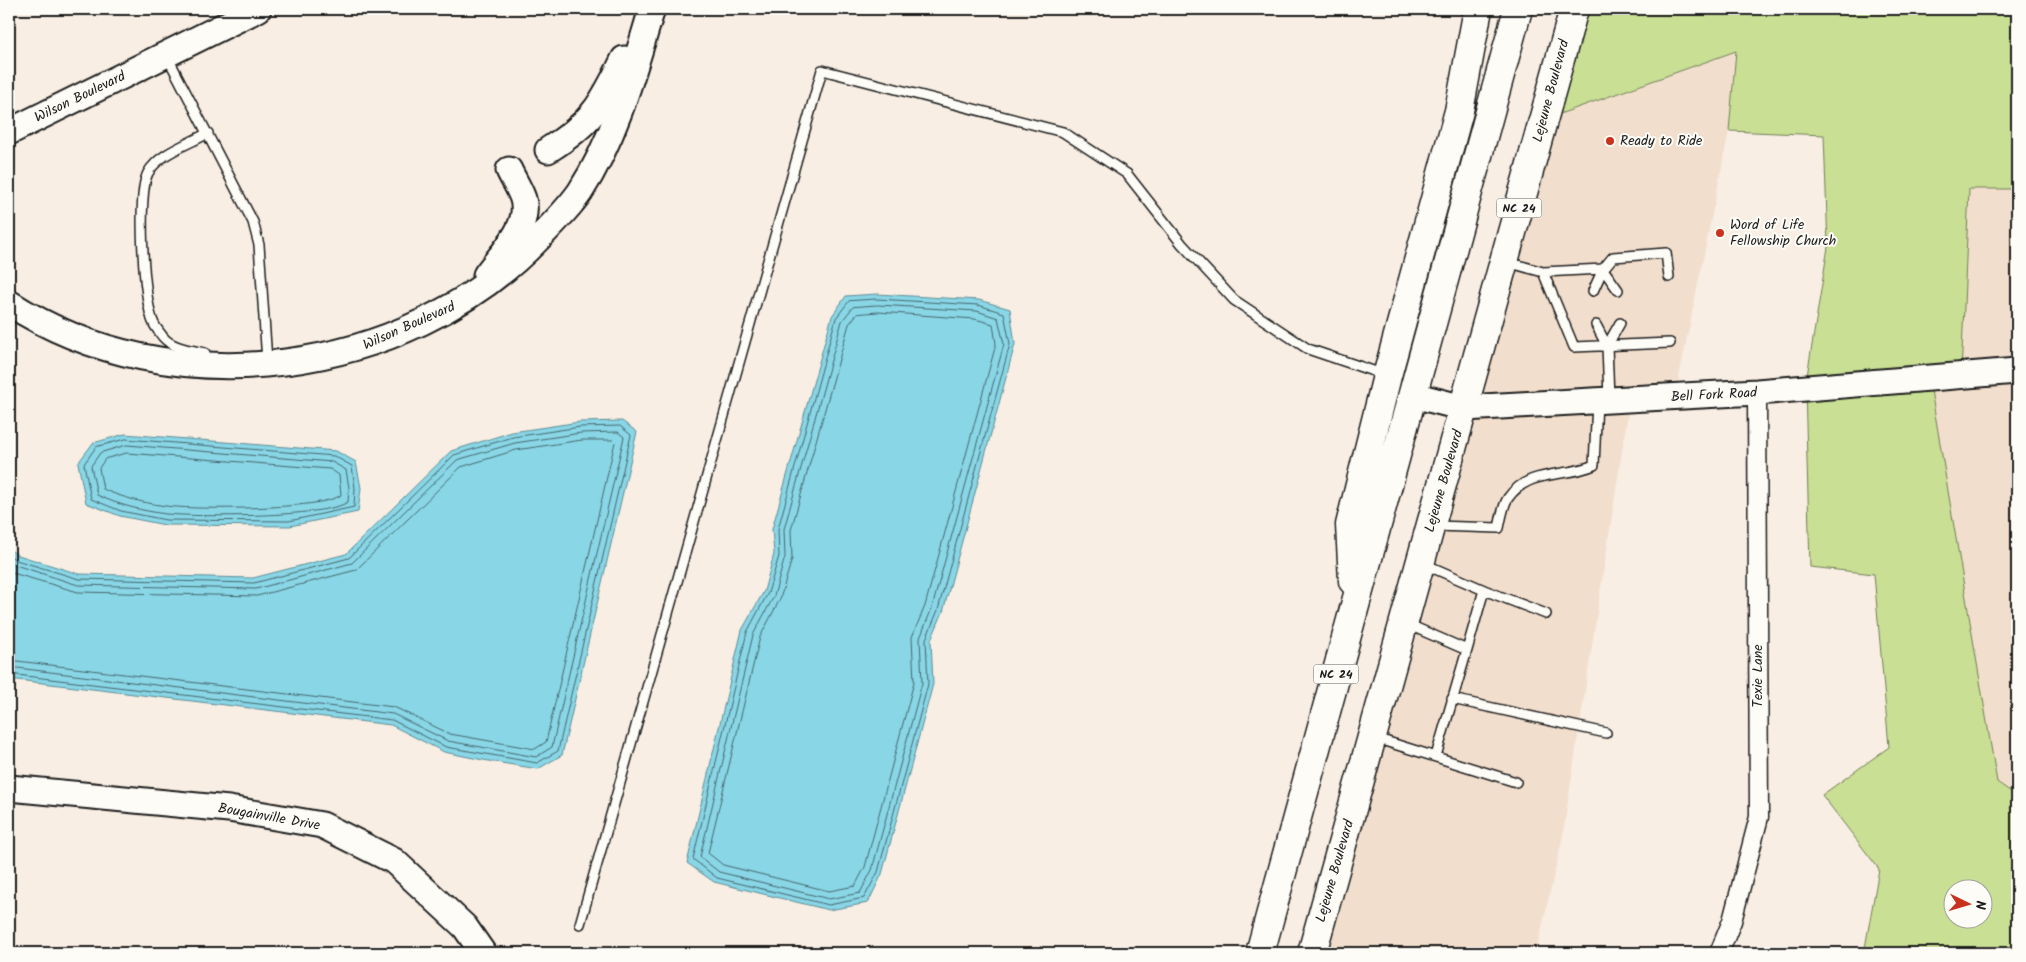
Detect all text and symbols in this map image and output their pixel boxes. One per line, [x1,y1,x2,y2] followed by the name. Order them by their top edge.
[1527,36,1576,145] street label: Lejeune Boulevard
[31,65,130,129] street label: Wilson Boulevard
[1620,130,1703,152] place label: Ready to Ride
[1604,135,1616,147] marker: Ready to Ride
[1496,198,1542,218] road number: NC 24
[1730,214,1836,252] place label: Word of Life Fellowship Church
[1714,227,1726,239] marker: Word of Life Fellowship Church
[359,295,460,356] street label: Wilson Boulevard
[1670,382,1759,408] street label: Bell Fork Road
[1419,426,1469,535] street label: Lejeune Boulevard
[1747,644,1769,708] street label: Texie Lane
[1314,664,1358,684] road number: NC 24
[216,797,322,837] street label: Bougainville Drive
[1310,816,1360,925] street label: Lejeune Boulevard
[1944,880,1994,930] north arrow
[1969,900,1991,911] text: N

